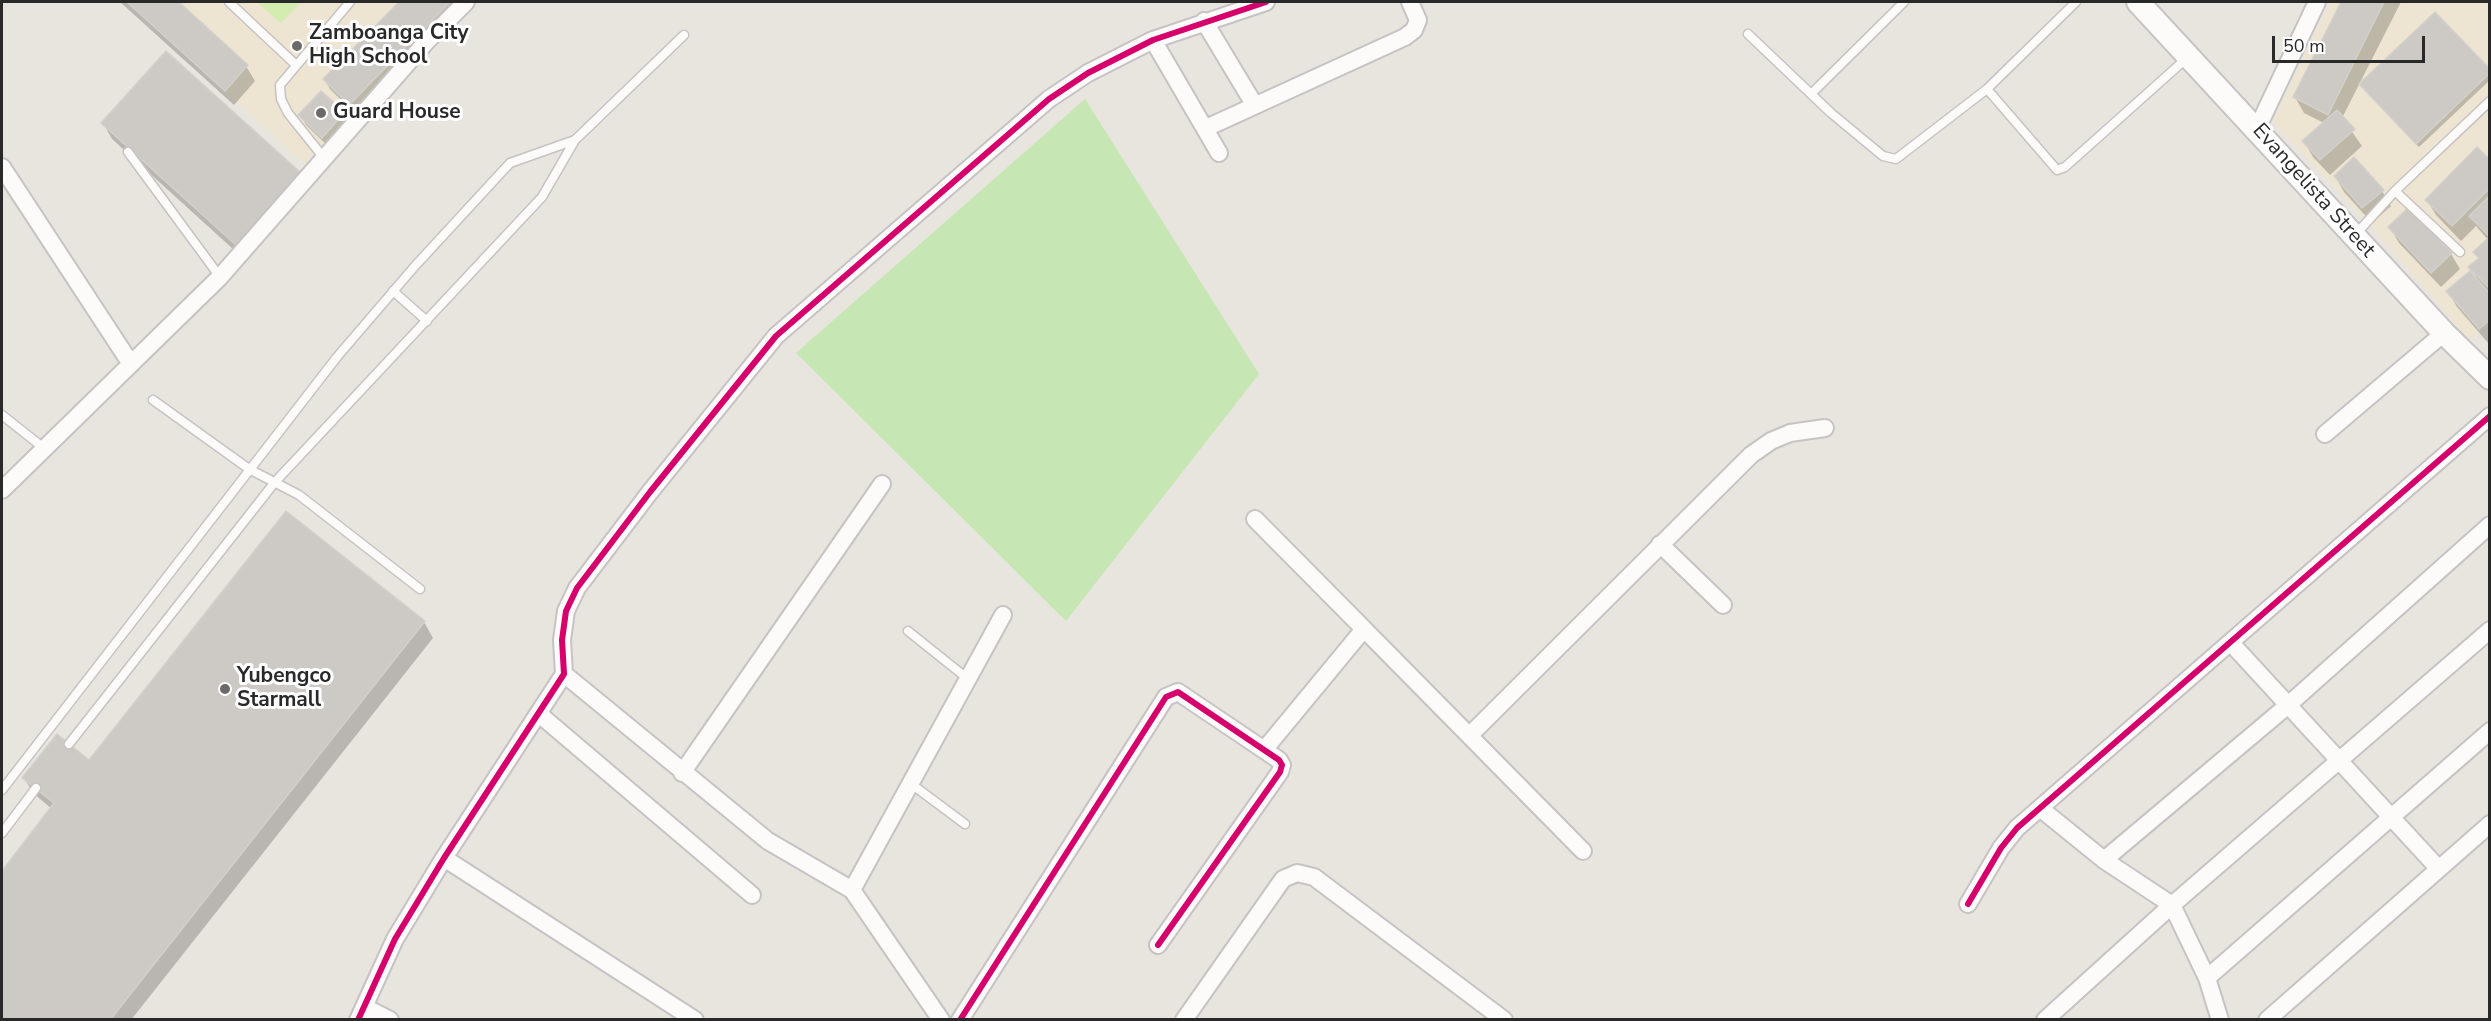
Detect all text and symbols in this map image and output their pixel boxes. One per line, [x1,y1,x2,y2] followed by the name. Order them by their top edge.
[309,21,469,71] place label: Zamboanga City High School
[2275,24,2428,62] scale bar
[2283,34,2325,58] text: 50 m
[290,39,304,53] marker: Zamboanga City High School
[333,100,461,126] place label: Guard House
[314,106,328,120] marker: Guard House
[2246,119,2380,263] street label: Evangelista Street
[237,664,331,714] place label: Yubengco Starmall
[218,682,232,696] marker: Yubengco Starmall

